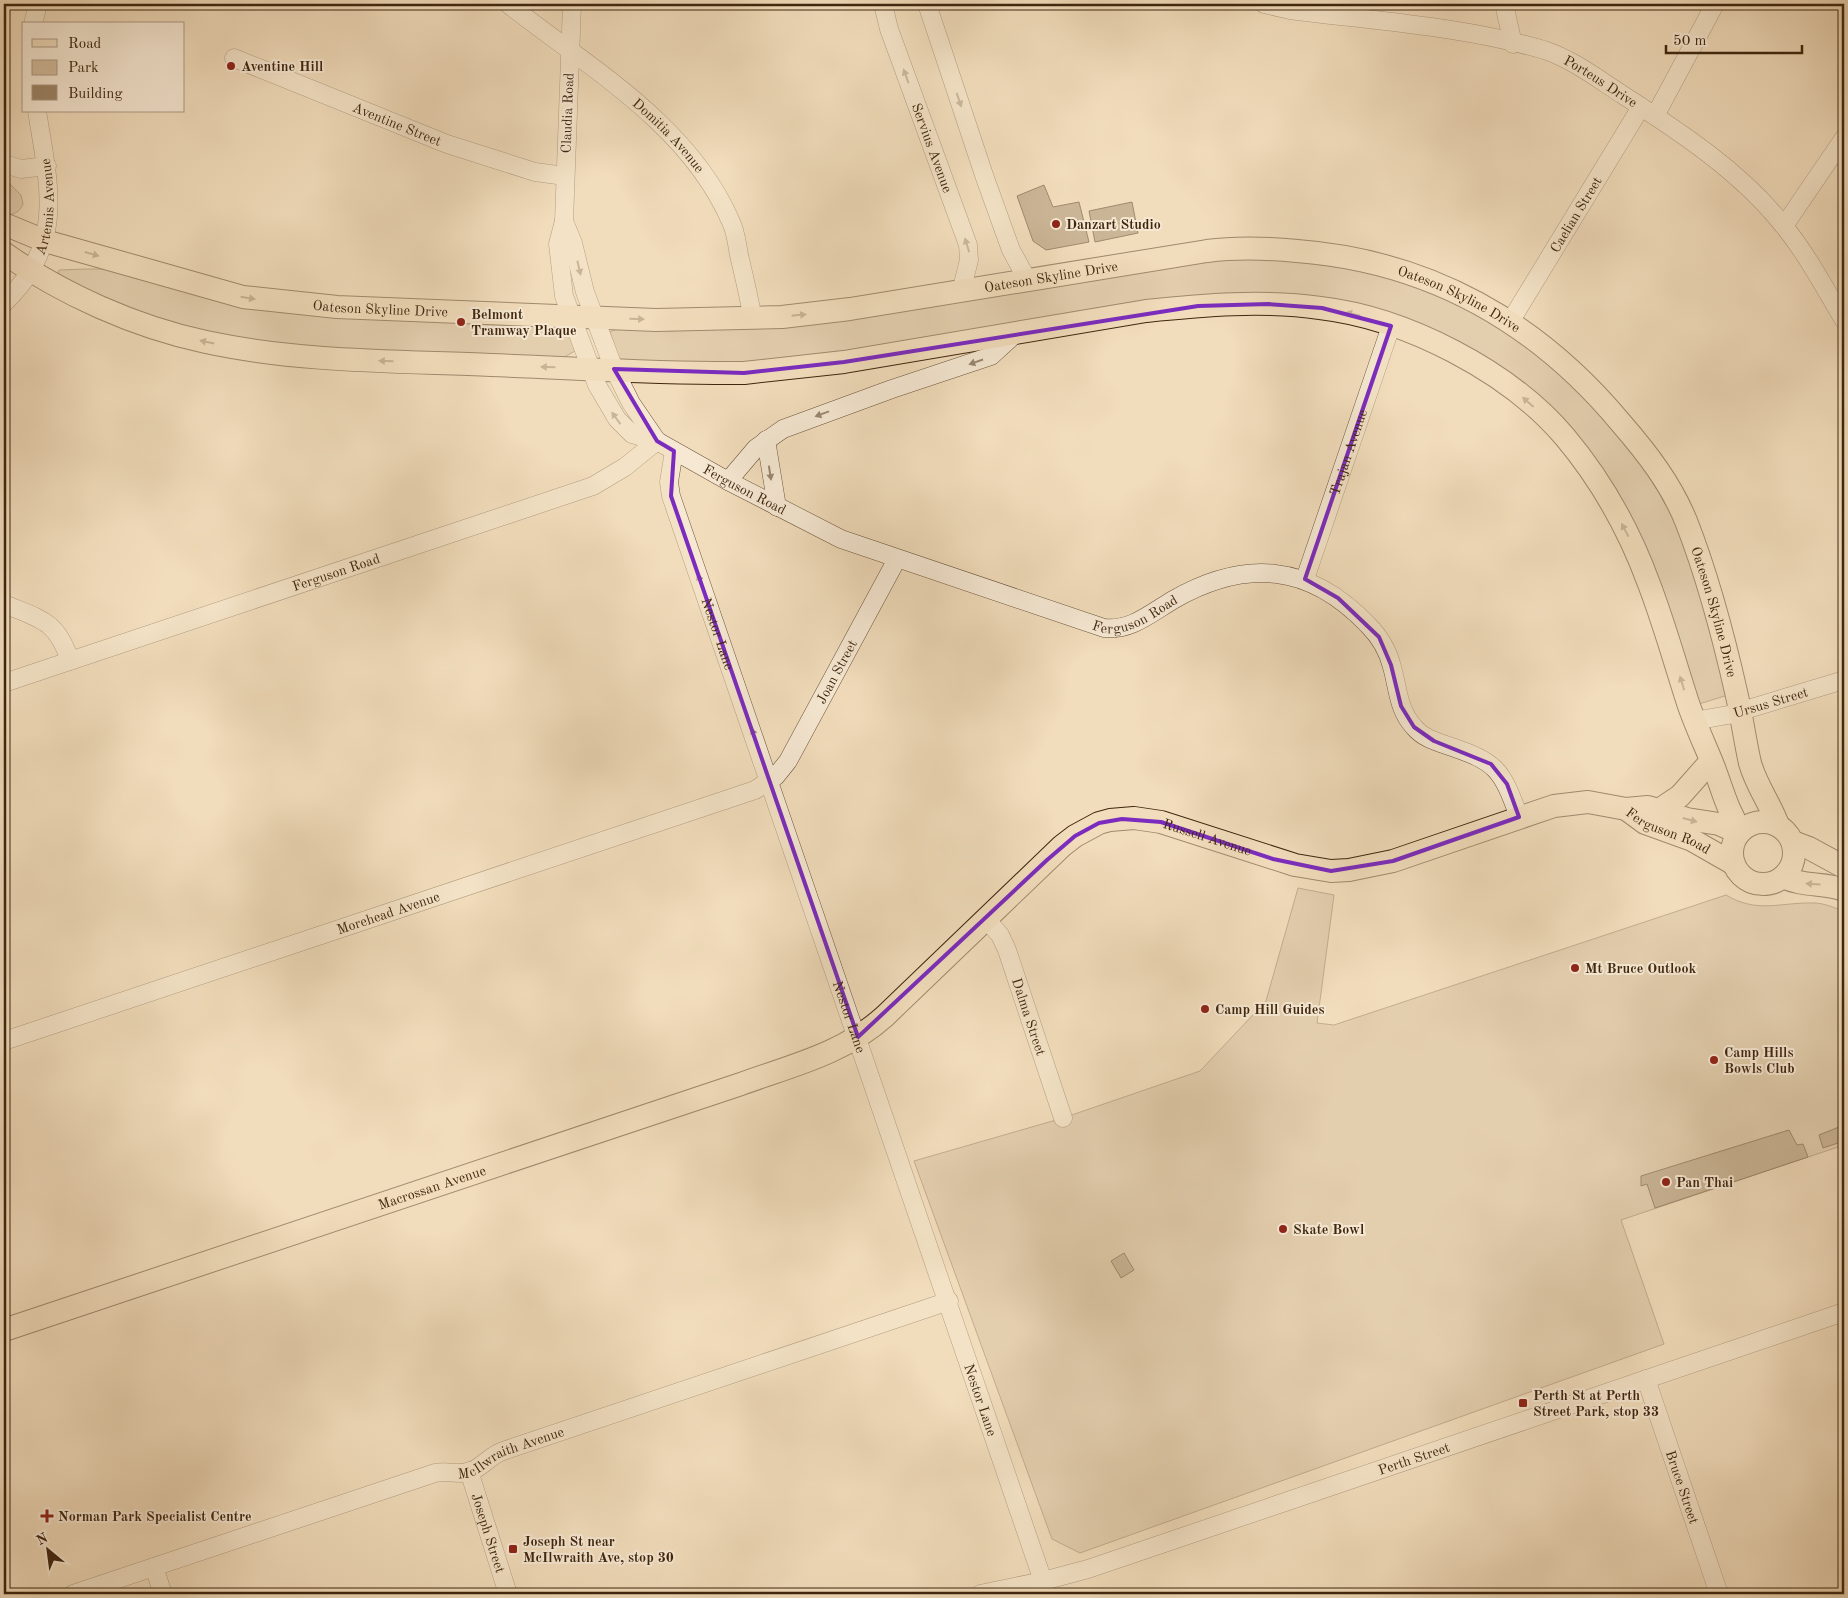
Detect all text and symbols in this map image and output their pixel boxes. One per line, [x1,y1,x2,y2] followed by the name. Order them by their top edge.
[22,22,185,112] legend
[1666,22,1802,54] scale bar
[1673,34,1707,49] text: 50 m
[68,37,102,52] text: Road
[1561,53,1639,110] street label: Porteus Drive
[225,60,237,72] marker: Aventine Hill
[241,60,323,74] place label: Aventine Hill
[68,61,99,76] text: Park
[902,68,910,83] one-way arrow
[560,72,576,154] street label: Claudia Road
[68,87,123,102] text: Building
[955,93,963,108] one-way arrow
[630,96,706,175] street label: Domitia Avenue
[350,101,443,149] street label: Aventine Street
[909,101,954,195] street label: Servius Avenue
[33,157,57,257] street label: Artemis Avenue
[1548,175,1605,255] street label: Caelian Street
[1050,218,1062,230] marker: Danzart Studio
[1066,218,1161,232] place label: Danzart Studio
[963,238,971,253] one-way arrow
[84,250,99,258] one-way arrow
[575,260,583,275] one-way arrow
[983,260,1119,295] street label: Oateson Skyline Drive
[1396,264,1523,335] street label: Oateson Skyline Drive
[240,294,256,302] one-way arrow
[312,298,448,320] street label: Oateson Skyline Drive
[471,308,577,338] place label: Belmont Tramway Plaque
[1346,310,1361,318] one-way arrow
[792,311,808,319] one-way arrow
[455,316,467,328] marker: Belmont Tramway Plaque
[629,316,645,324] one-way arrow
[199,338,215,346] one-way arrow
[378,356,394,364] one-way arrow
[968,358,983,366] one-way arrow
[540,363,556,371] one-way arrow
[1522,397,1534,408] one-way arrow
[1328,408,1370,497] street label: Trajan Avenue
[814,410,829,418] one-way arrow
[612,411,622,424] one-way arrow
[701,463,788,518] street label: Ferguson Road
[766,466,774,482] one-way arrow
[1621,523,1629,538] one-way arrow
[1688,545,1738,679] street label: Oateson Skyline Drive
[291,552,382,594] street label: Ferguson Road
[696,574,704,589] one-way arrow
[1090,593,1180,636] street label: Ferguson Road
[698,596,736,672] street label: Nestor Lane
[814,638,860,706] street label: Joan Street
[1677,675,1685,690] one-way arrow
[1732,685,1810,721] street label: Ursus Street
[750,727,758,742] one-way arrow
[1623,806,1712,857] street label: Ferguson Road
[1682,816,1697,824] one-way arrow
[1161,817,1253,859] street label: Russell Avenue
[1805,880,1821,888] one-way arrow
[335,890,442,937] street label: Morehead Avenue
[1569,962,1581,974] marker: Mt Bruce Outlook
[1585,962,1696,976] place label: Mt Bruce Outlook
[1009,976,1048,1058] street label: Dalma Street
[830,979,867,1055] street label: Nestor Lane
[1199,1003,1211,1015] marker: Camp Hill Guides
[1215,1003,1324,1017] place label: Camp Hill Guides
[1724,1046,1795,1076] place label: Camp Hills Bowls Club
[1708,1054,1720,1066] marker: Camp Hills Bowls Club
[377,1164,488,1213] street label: Macrossan Avenue
[1660,1176,1672,1188] marker: Pan Thai
[1676,1176,1733,1190] place label: Pan Thai
[1277,1223,1289,1235] marker: Skate Bowl
[1293,1223,1364,1237] place label: Skate Bowl
[961,1362,999,1438] street label: Nestor Lane
[1533,1389,1659,1419] place label: Perth St at Perth Street Park, stop 33
[1517,1397,1529,1409] marker: Perth St at Perth Street Park, stop 33
[457,1425,566,1481] street label: McIlwraith Avenue
[1377,1441,1452,1478] street label: Perth Street
[1663,1449,1701,1526] street label: Bruce Street
[468,1492,507,1575] street label: Joseph Street
[40,1509,54,1523] marker: Norman Park Specialist Centre
[58,1510,252,1524] place label: Norman Park Specialist Centre
[22,1526,72,1576] north arrow
[34,1531,51,1548] text: N
[523,1535,674,1565] place label: Joseph St near McIlwraith Ave, stop 30
[507,1543,519,1555] marker: Joseph St near McIlwraith Ave, stop 30

